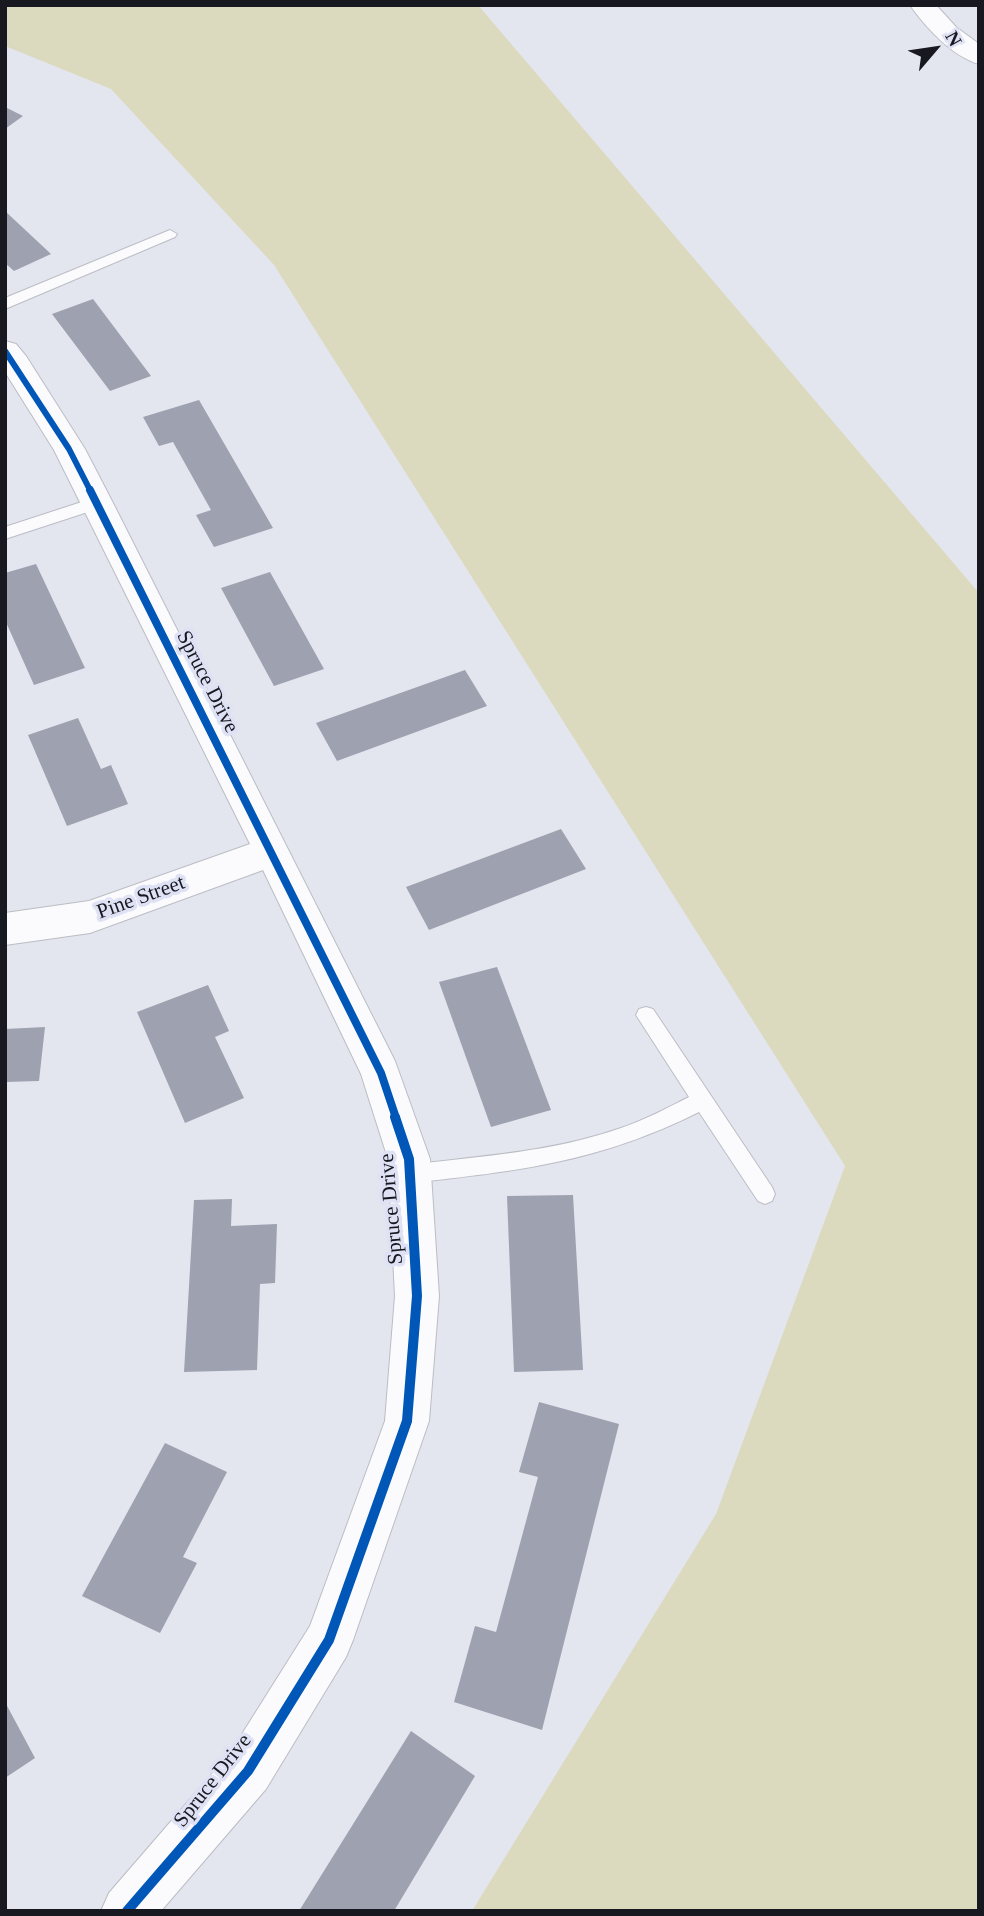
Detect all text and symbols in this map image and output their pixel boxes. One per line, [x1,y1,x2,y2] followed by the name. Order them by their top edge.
[900,14,970,84] north arrow
[941,27,966,50] text: N
[170,627,244,737] street label: Spruce Drive
[94,871,188,925] street label: Pine Street
[375,1152,409,1266] street label: Spruce Drive
[169,1729,257,1833] street label: Spruce Drive

